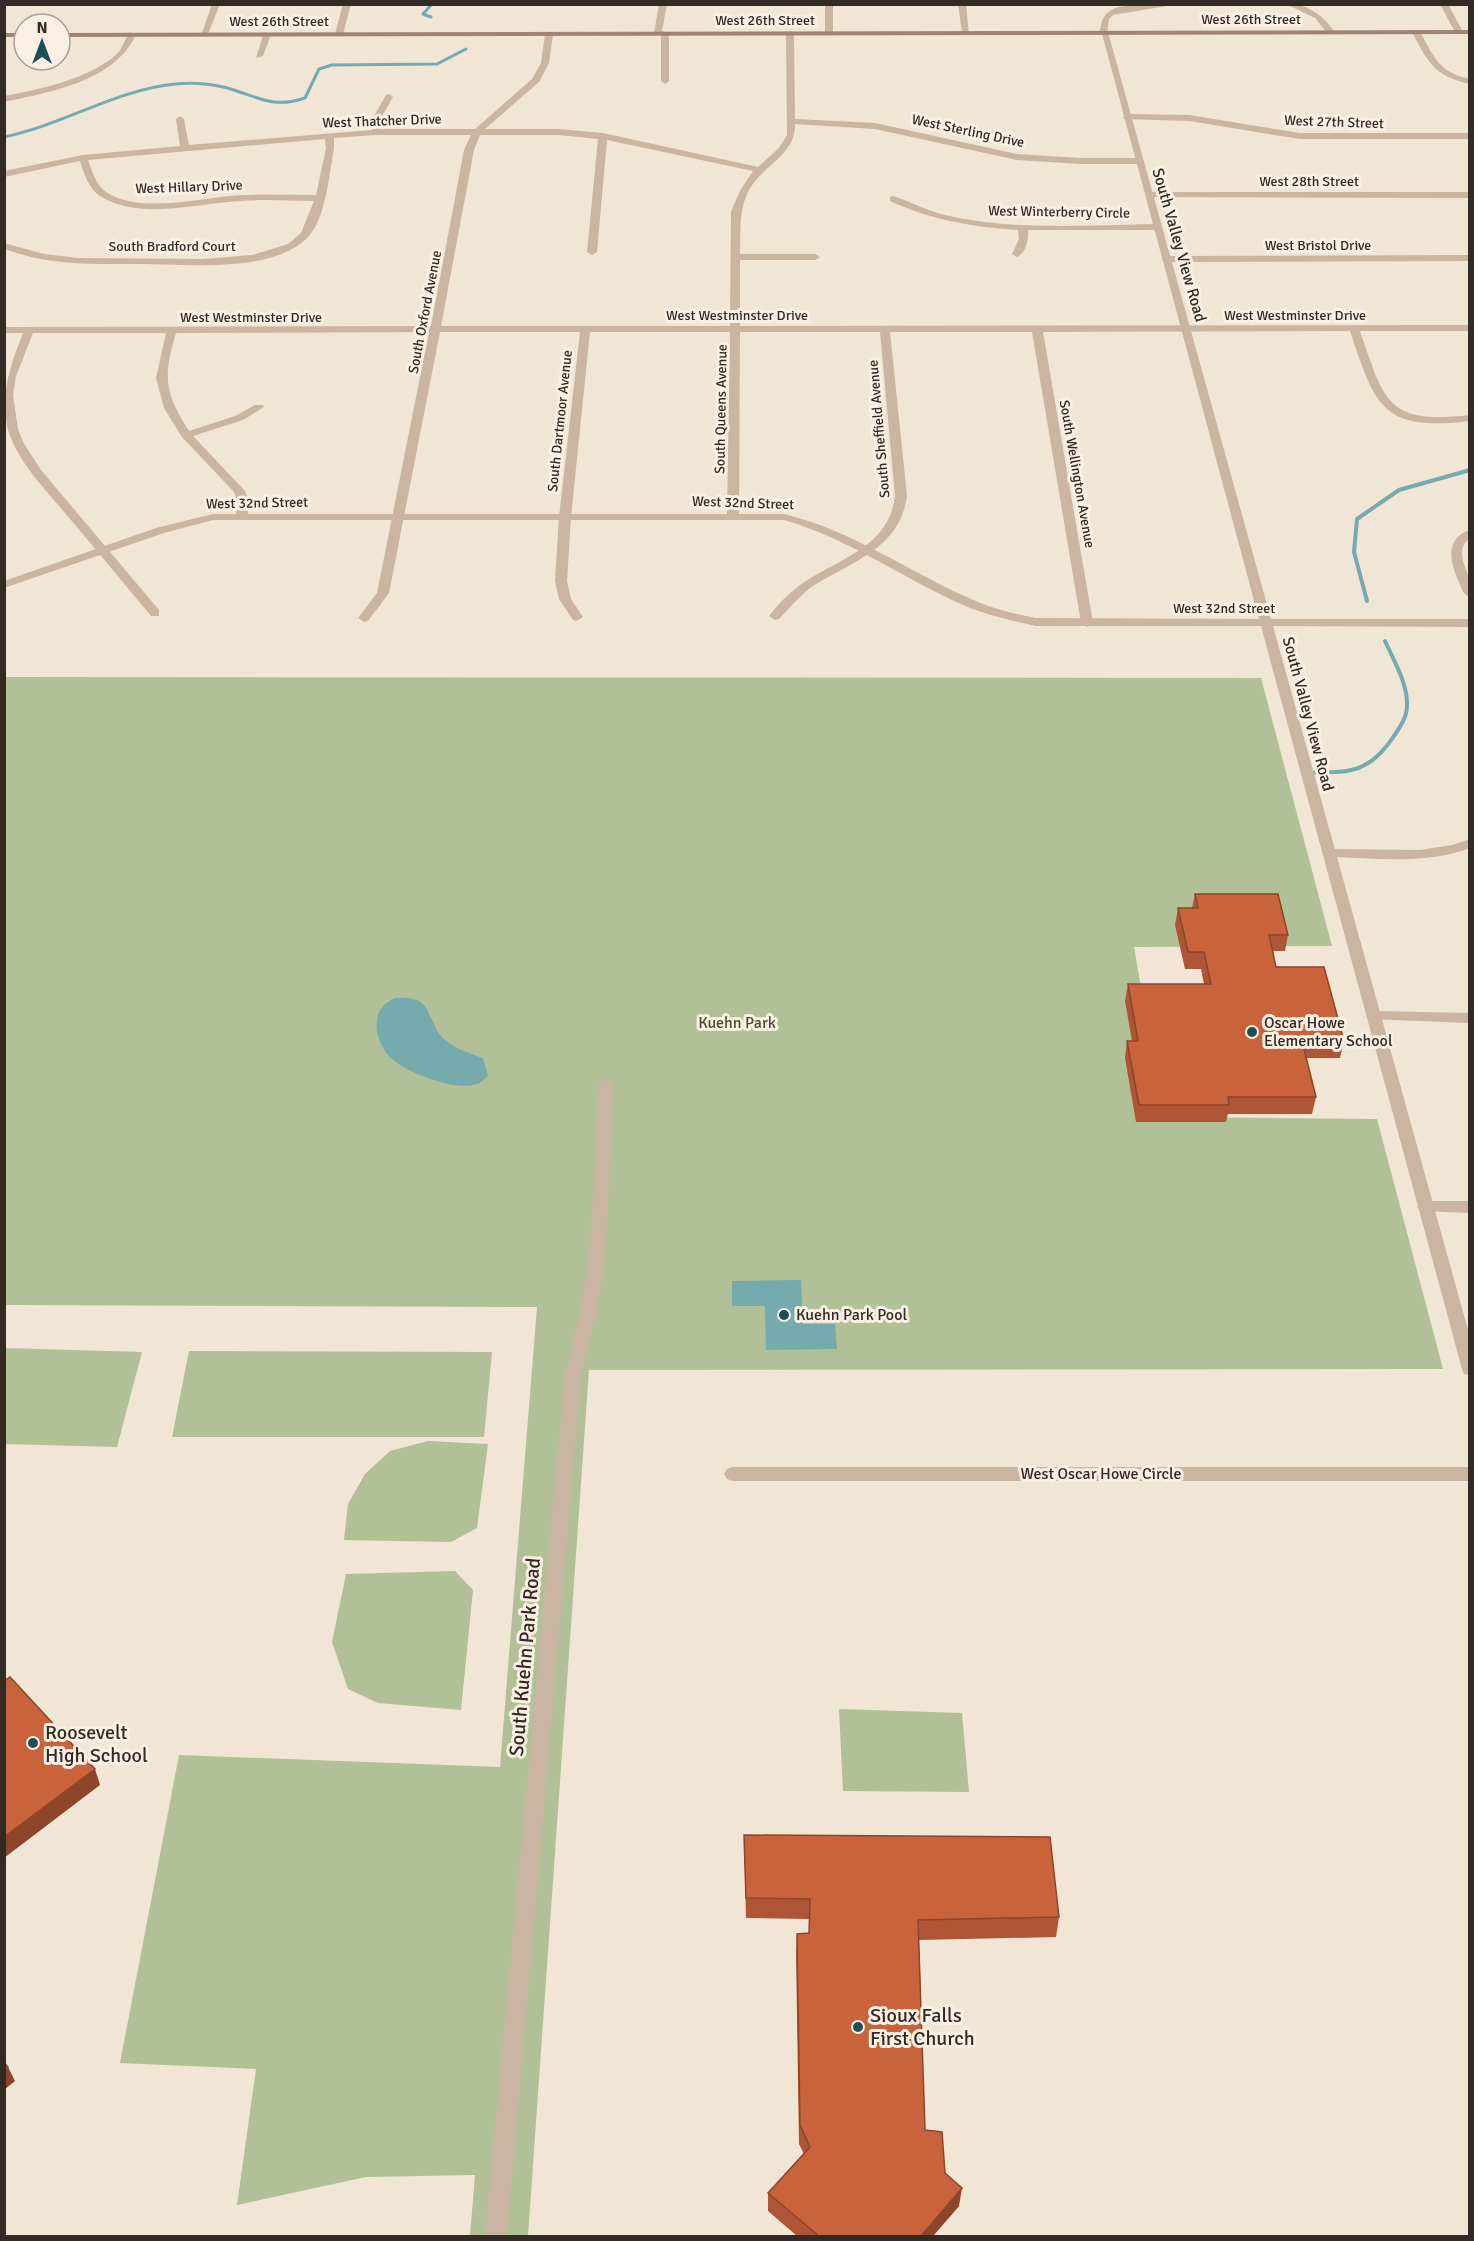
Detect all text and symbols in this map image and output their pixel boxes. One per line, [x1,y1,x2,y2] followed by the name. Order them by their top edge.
[1201,11,1301,28] street label: West 26th Street
[12,12,72,72] north arrow
[715,12,815,29] street label: West 26th Street
[229,13,329,30] street label: West 26th Street
[36,18,48,38] text: N
[322,110,442,132] street label: West Thatcher Drive
[910,111,1026,151] street label: West Sterling Drive
[1284,112,1384,132] street label: West 27th Street
[1147,166,1211,324] street label: South Valley View Road
[1259,173,1359,190] street label: West 28th Street
[135,177,243,197] street label: West Hillary Drive
[988,202,1130,222] street label: West Winterberry Circle
[1265,237,1371,254] street label: West Bristol Drive
[108,238,236,255] street label: South Bradford Court
[405,249,445,375] street label: South Oxford Avenue
[666,307,808,324] street label: West Westminster Drive
[1224,307,1366,324] street label: West Westminster Drive
[180,309,322,326] street label: West Westminster Drive
[711,344,731,474] street label: South Queens Avenue
[544,349,576,493] street label: South Dartmoor Avenue
[864,359,894,499] street label: South Sheffield Avenue
[1056,399,1098,549] street label: South Wellington Avenue
[692,493,794,513] street label: West 32nd Street
[206,494,308,512] street label: West 32nd Street
[1173,600,1275,617] street label: West 32nd Street
[1278,635,1338,793] street label: South Valley View Road
[698,1013,776,1033] park label: Kuehn Park
[1264,1013,1393,1051] place label: Oscar Howe Elementary School
[1245,1025,1259,1039] marker: Oscar Howe Elementary School
[796,1305,907,1325] place label: Kuehn Park Pool
[777,1308,791,1322] marker: Kuehn Park Pool
[1020,1464,1182,1484] street label: West Oscar Howe Circle
[504,1557,546,1757] street label: South Kuehn Park Road
[45,1720,148,1768] place label: Roosevelt High School
[26,1736,40,1750] marker: Roosevelt High School
[870,2003,975,2051] place label: Sioux Falls First Church
[851,2020,865,2034] marker: Sioux Falls First Church

